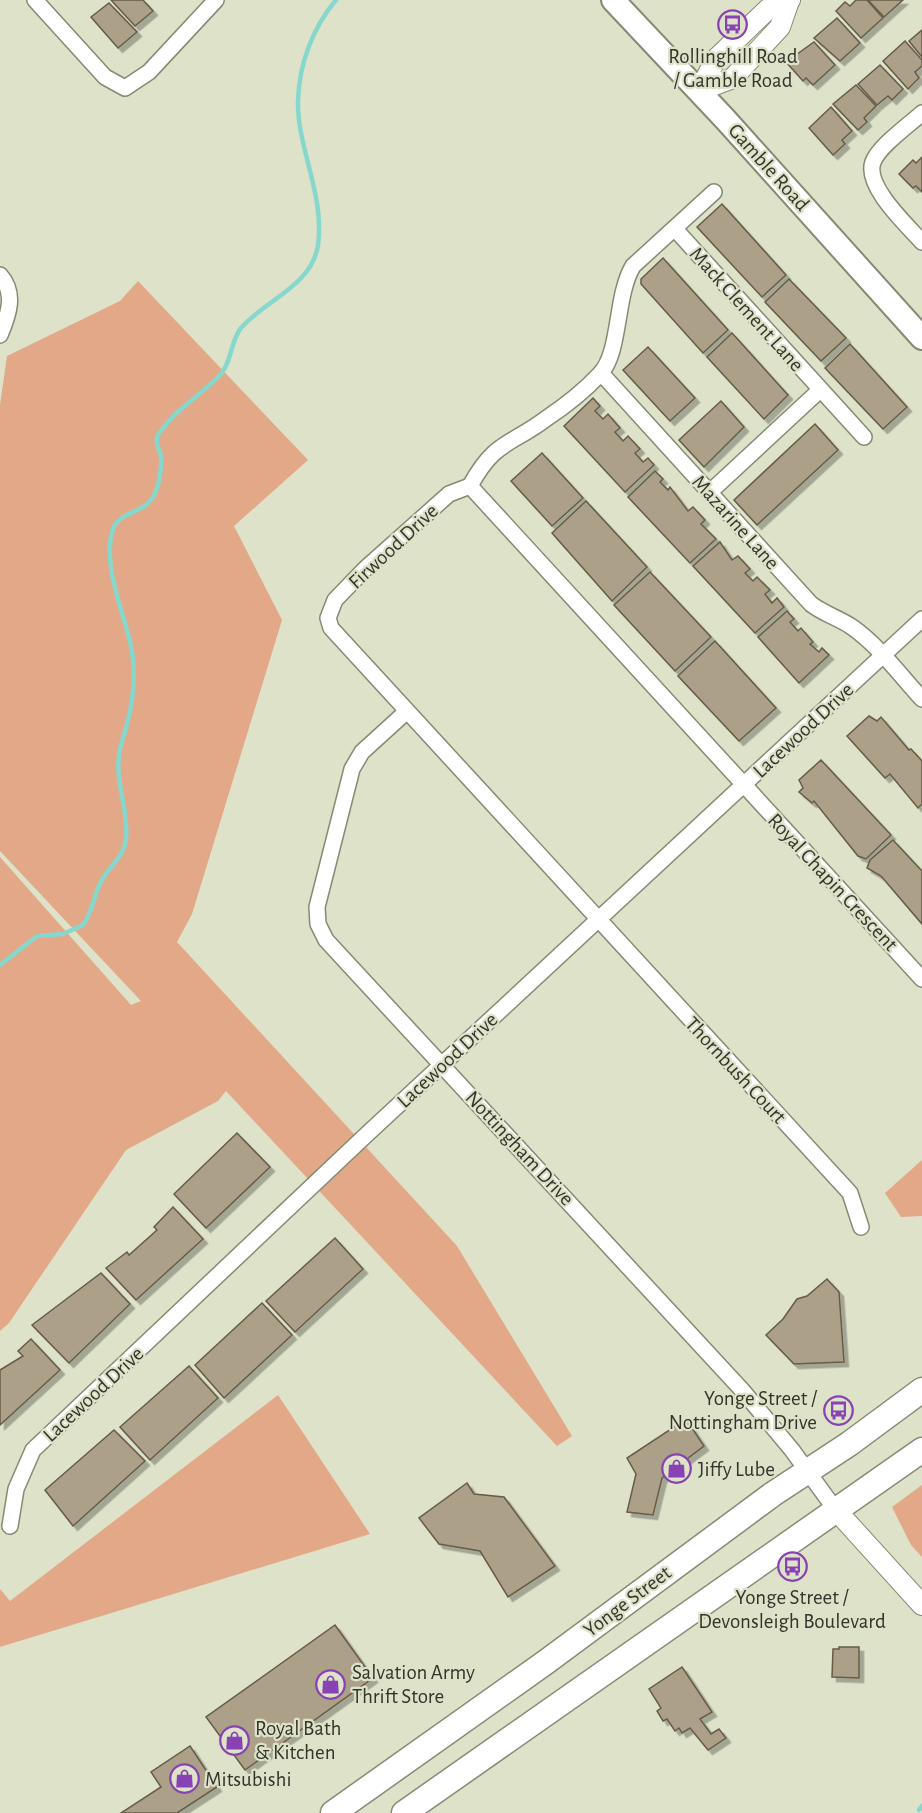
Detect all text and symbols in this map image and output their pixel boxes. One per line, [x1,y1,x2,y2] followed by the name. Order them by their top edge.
[717,9,749,41] bus stop icon: Rollinghill Road / Gamble Road
[668,46,798,91] place label: Rollinghill Road / Gamble Road
[724,120,813,215] street label: Gamble Road
[686,243,808,376] street label: Mack Clement Lane
[688,471,783,574] street label: Mazarine Lane
[345,500,442,593] street label: Firwood Drive
[749,679,858,782] street label: Lacewood Drive
[764,810,902,955] street label: Royal Chapin Crescent
[393,1009,502,1112] street label: Lacewood Drive
[681,1013,790,1128] street label: Thornbush Court
[461,1087,578,1210] street label: Nottingham Drive
[39,1343,148,1446] street label: Lacewood Drive
[669,1388,818,1433] place label: Yonge Street / Nottingham Drive
[822,1394,854,1426] bus stop icon: Yonge Street / Nottingham Drive
[661,1453,693,1485] shop icon: Jiffy Lube
[698,1459,775,1480] place label: Jiffy Lube
[776,1550,808,1582] bus stop icon: Yonge Street / Devonsleigh Boulevard
[580,1562,675,1641] street label: Yonge Street
[698,1587,886,1632] place label: Yonge Street / Devonsleigh Boulevard
[352,1662,475,1707] place label: Salvation Army Thrift Store
[315,1668,347,1700] shop icon: Salvation Army Thrift Store
[255,1718,342,1763] place label: Royal Bath & Kitchen
[218,1724,250,1756] shop icon: Royal Bath & Kitchen
[168,1763,200,1795] shop icon: Mitsubishi
[205,1769,291,1790] place label: Mitsubishi

